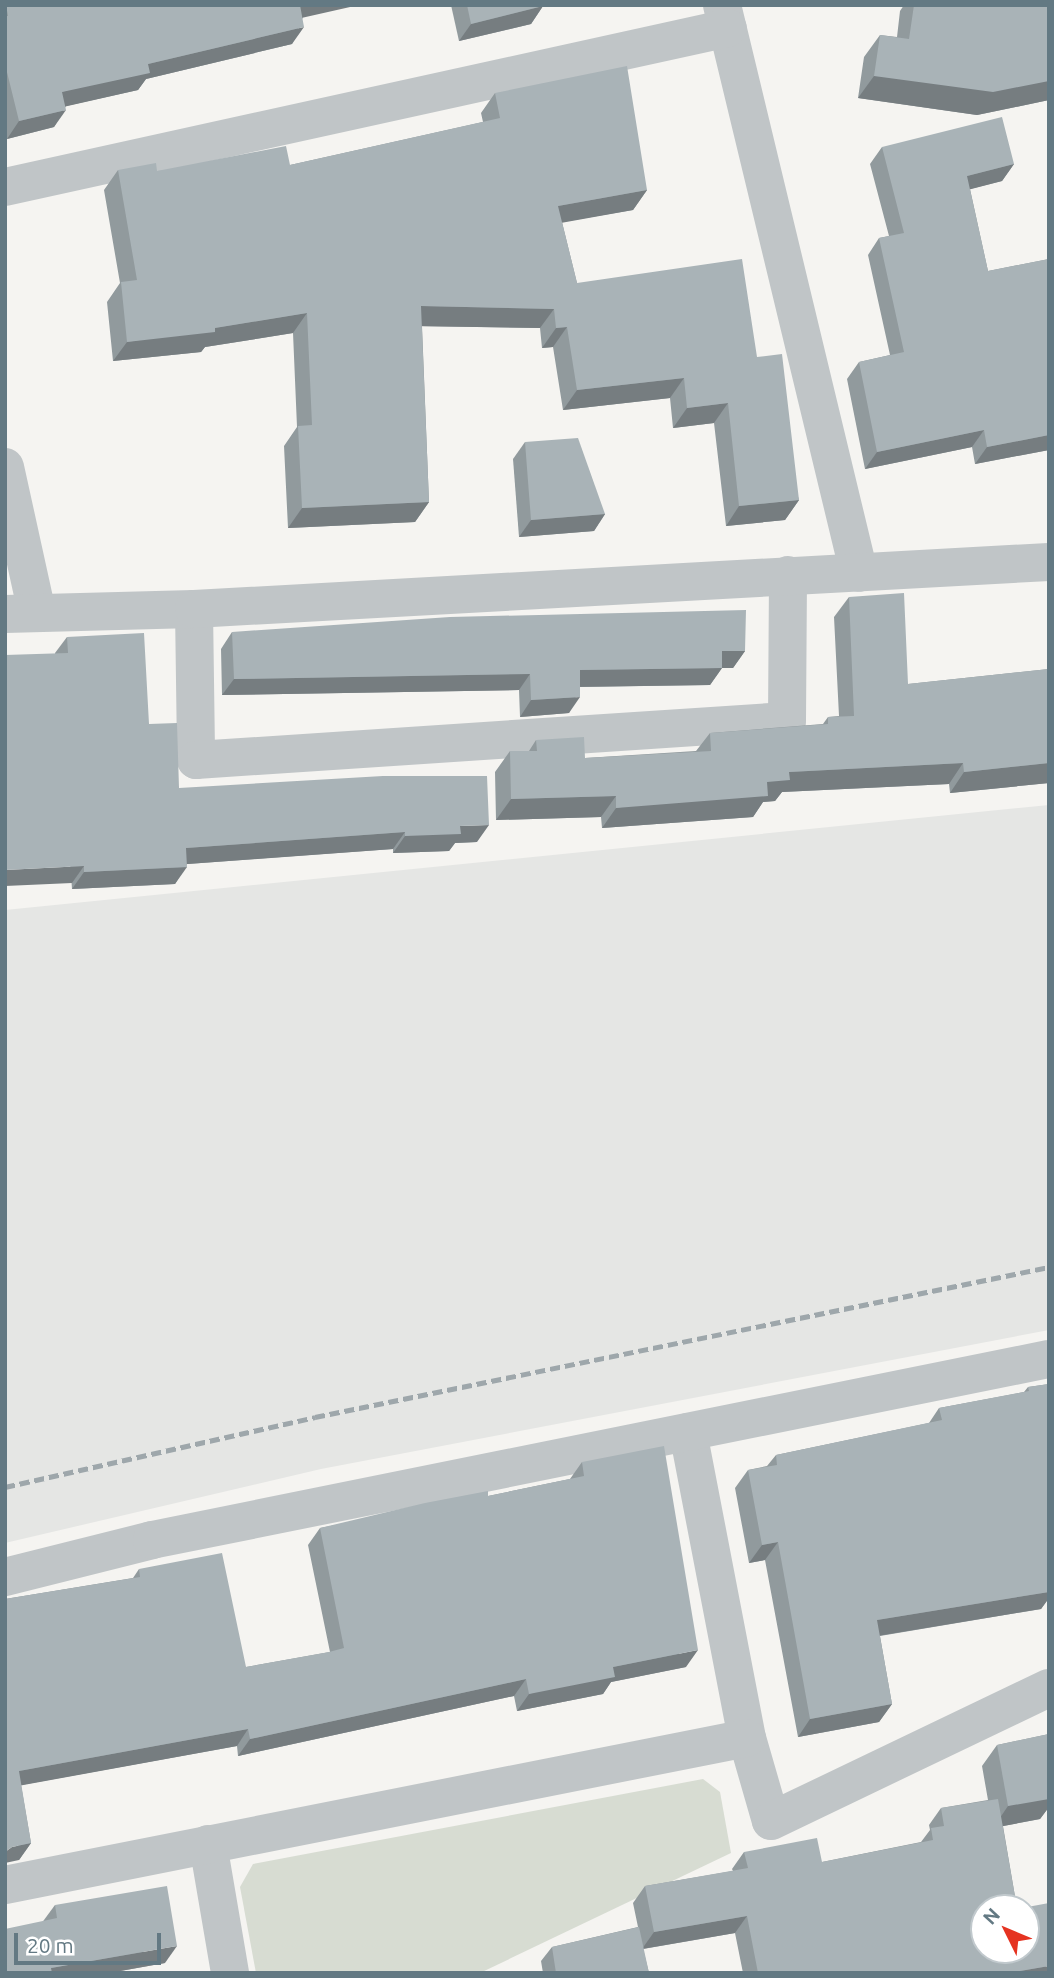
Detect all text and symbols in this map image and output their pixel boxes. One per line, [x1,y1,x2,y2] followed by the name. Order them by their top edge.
[970,1894,1040,1964] north arrow
[978,1903,1004,1929] text: N
[18,1918,164,1962] scale bar
[27,1933,74,1957] text: 20 m

